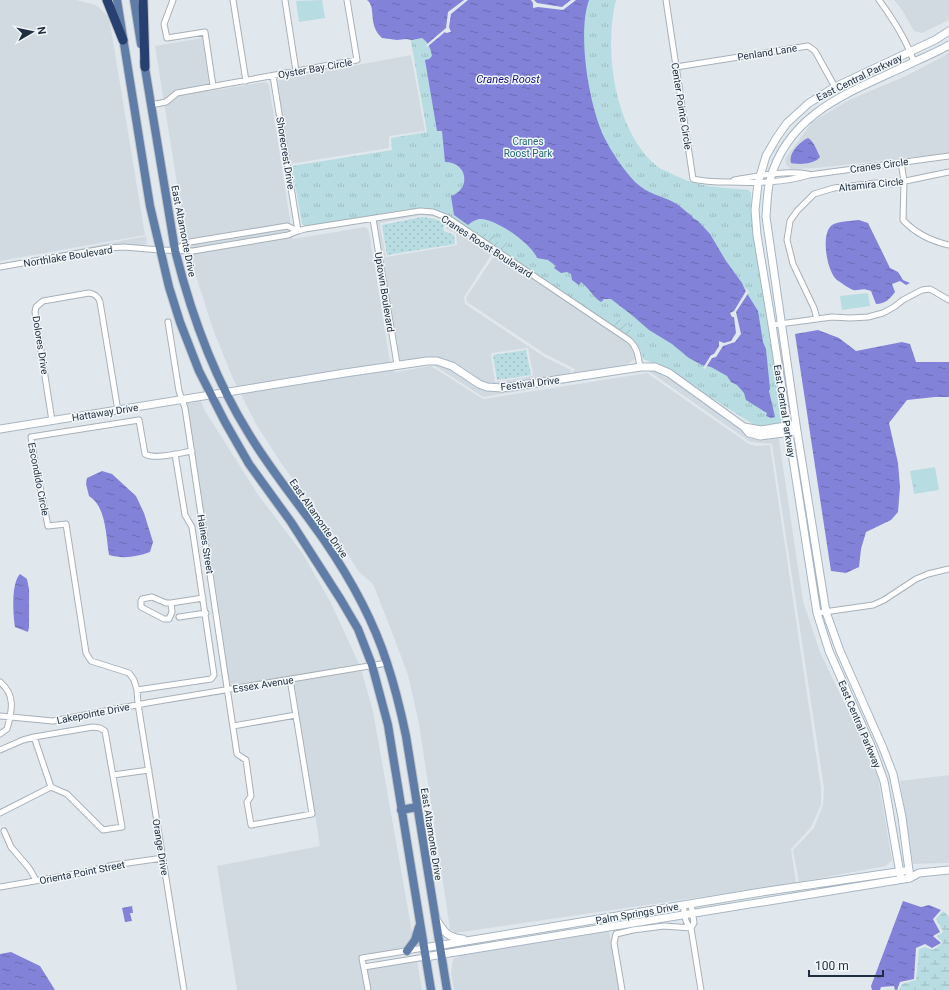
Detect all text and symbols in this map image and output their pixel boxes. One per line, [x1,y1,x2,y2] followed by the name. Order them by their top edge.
[12,12,52,52] north arrow
[34,26,48,36] text: N
[736,42,798,63] street label: Penland Lane
[815,52,904,103] street label: East Central Parkway
[277,57,353,80] street label: Oyster Bay Circle
[669,62,694,150] street label: Center Pointe Circle
[476,73,540,86] water label: Cranes Roost
[274,116,297,190] street label: Shorecrest Drive
[504,136,553,159] park label: Cranes Roost Park
[849,156,909,175] street label: Cranes Circle
[838,176,904,193] street label: Altamira Circle
[169,184,198,278] street label: East Altamonte Drive
[439,213,534,280] street label: Cranes Roost Boulevard
[23,244,113,269] street label: Northlake Boulevard
[373,251,396,333] street label: Uptown Boulevard
[30,315,51,375] street label: Dolores Drive
[772,364,797,459] street label: East Central Parkway
[500,374,560,393] street label: Festival Drive
[71,402,139,423] street label: Hattaway Drive
[26,442,51,517] street label: Escondido Circle
[287,477,350,560] street label: East Altamonte Drive
[195,514,216,574] street label: Haines Street
[232,674,294,695] street label: Essex Avenue
[836,679,883,770] street label: East Central Parkway
[56,701,130,726] street label: Lakepointe Drive
[419,787,444,881] street label: East Altamonte Drive
[151,818,170,876] street label: Orange Drive
[38,859,126,886] street label: Orienta Point Street
[595,901,679,926] street label: Palm Springs Drive
[809,952,883,978] scale bar
[815,959,849,973] text: 100 m

